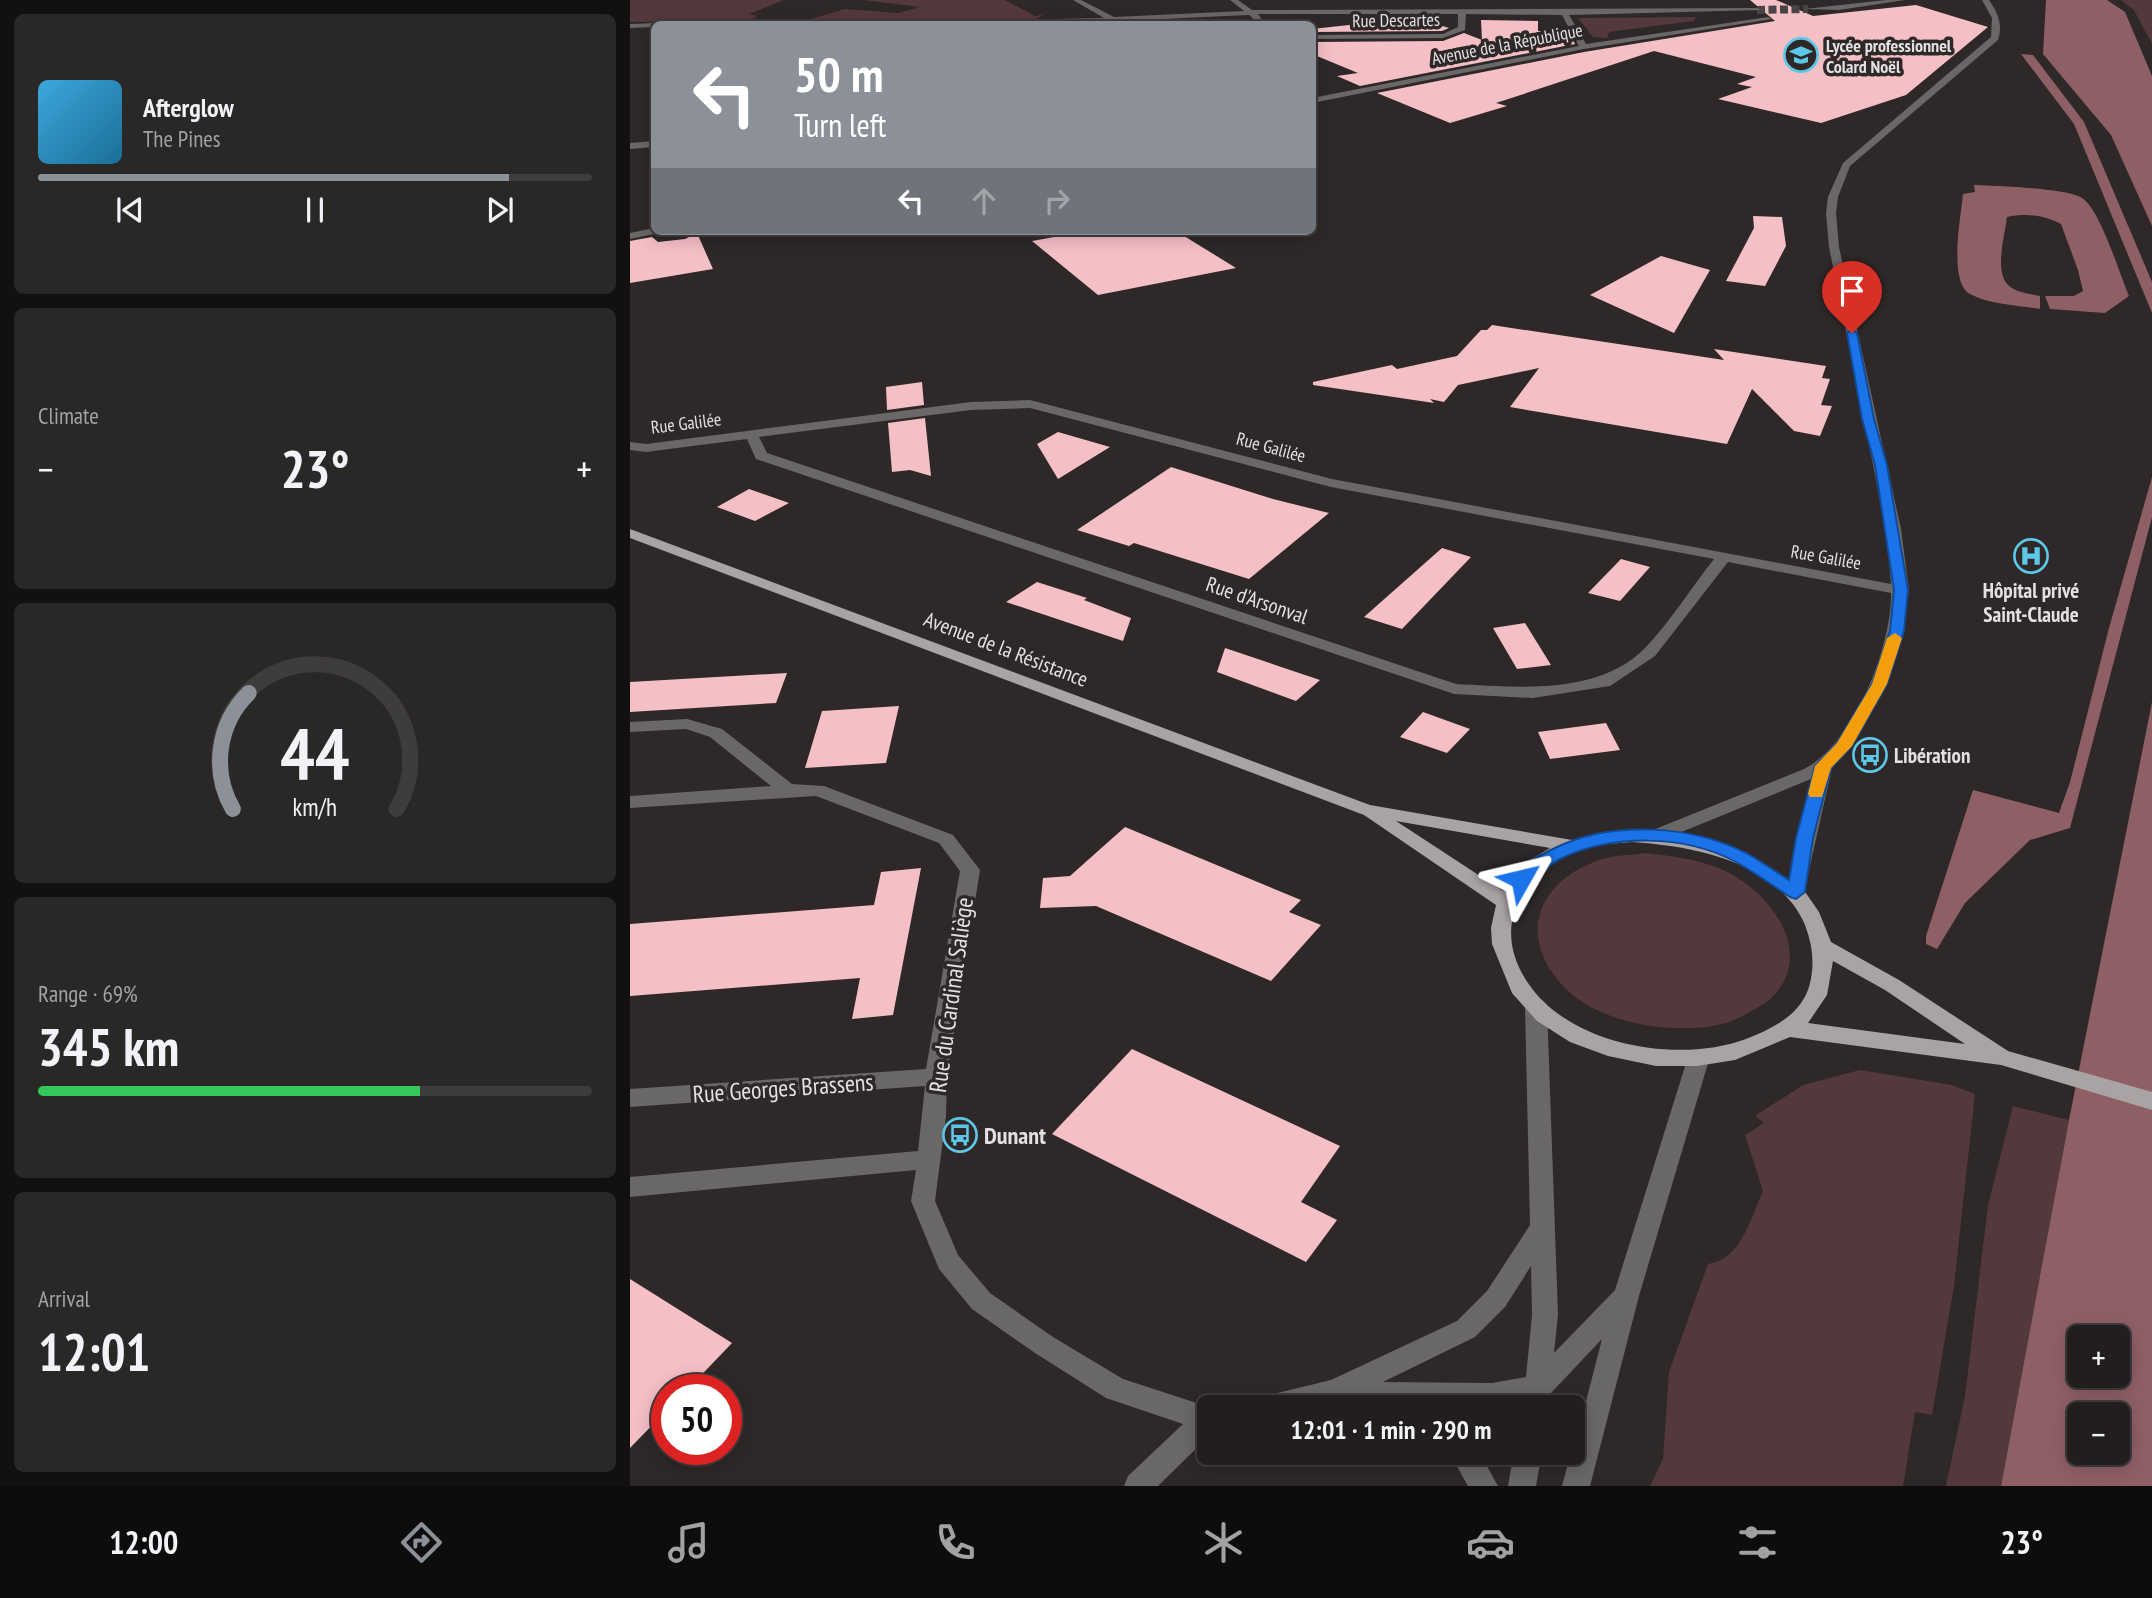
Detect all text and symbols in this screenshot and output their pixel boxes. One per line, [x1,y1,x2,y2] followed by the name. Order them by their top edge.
[1352,8,1440,32] street label: Rue Descartes
[1429,18,1585,70] street label: Avenue de la République
[1826,34,1952,78] place label: Lycée professionnel Colard Noël
[1782,36,1820,74] school or university icon: Lycée professionnel Colard Noël
[794,42,883,106] text: 50 m
[679,49,770,140] icon: left
[143,91,234,124] text: Afterglow
[794,104,886,146] text: Turn left
[143,124,221,153] text: The Pines
[892,182,930,220] icon: left
[965,182,1003,220] icon: ahead
[1038,182,1076,220] icon: right
[111,191,149,229] icon: previous
[296,191,334,229] icon: pause
[481,191,519,229] icon: next
[1822,261,1882,333] pin
[1833,272,1871,310] icon: arrive
[38,401,99,430] text: Climate
[649,407,723,439] street label: Rue Galilée
[1234,427,1308,467] street label: Rue Galilée
[281,435,349,502] text: 23°
[38,444,54,493] text: −
[576,444,592,493] text: +
[2012,537,2050,575] hospital icon: Hôpital privé Saint-Claude
[1789,540,1863,574] street label: Rue Galilée
[1203,570,1311,630] street label: Rue d'Arsonval
[1983,577,2079,628] place label: Hôpital privé Saint-Claude
[920,605,1092,693] street label: Avenue de la Résistance
[280,705,350,799] text: 44
[1851,736,1889,774] bus stop icon: Libération
[1894,742,1970,769] place label: Libération
[293,791,337,823] text: km/h
[1484,842,1558,916] position arrow
[922,895,980,1095] street label: Rue du Cardinal Saliège
[38,979,138,1008] text: Range · 69%
[38,1013,179,1080] text: 345 km
[692,1066,874,1110] street label: Rue Georges Brassens
[941,1116,979,1154] bus stop icon: Dunant
[984,1120,1046,1151] place label: Dunant
[38,1284,90,1313] text: Arrival
[38,1318,150,1385] text: 12:01
[2067,1325,2130,1465] map controls
[2067,1325,2130,1388] button: +
[651,1374,742,1465] speed limit sign: 50
[2067,1402,2130,1465] button: −
[1291,1413,1491,1446] text: 12:01 · 1 min · 290 m
[397,1518,446,1567] icon: directions
[664,1518,713,1567] icon: music
[931,1518,980,1567] icon: phone
[1199,1518,1248,1567] icon: climate
[1466,1518,1515,1567] icon: car
[1733,1518,1782,1567] icon: filters
[109,1521,178,1563] text: 12:00
[2001,1521,2043,1563] text: 23°

